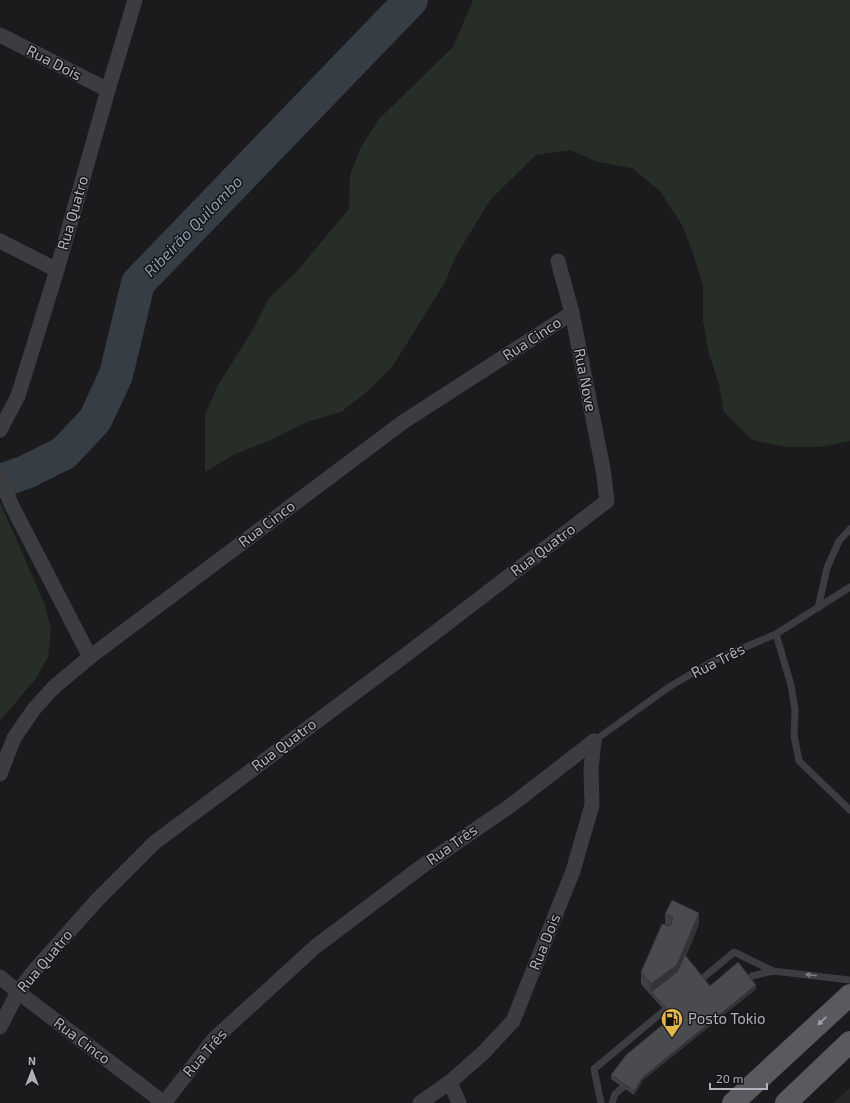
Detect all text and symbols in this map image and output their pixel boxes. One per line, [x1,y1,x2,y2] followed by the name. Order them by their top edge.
[24,41,85,84] street label: Rua Dois
[140,171,246,281] water label: Ribeirão Quilombo
[53,174,92,252] street label: Rua Quatro
[499,313,564,364] street label: Rua Cinco
[571,347,601,413] street label: Rua Nove
[235,496,298,550] street label: Rua Cinco
[507,519,579,580] street label: Rua Quatro
[688,639,747,681] street label: Rua Três
[248,714,320,775] street label: Rua Quatro
[423,820,480,868] street label: Rua Três
[525,911,564,972] street label: Rua Dois
[13,925,76,996] street label: Rua Quatro
[805,972,817,979] one-way arrow
[659,1006,685,1039] fuel station icon: Posto Tokio
[688,1009,766,1027] place label: Posto Tokio
[51,1013,114,1067] street label: Rua Cinco
[817,1017,827,1026] one-way arrow
[178,1025,230,1080] street label: Rua Três
[12,1051,52,1091] north arrow
[28,1054,36,1067] text: N
[710,1065,767,1091] scale bar
[716,1071,743,1085] text: 20 m

